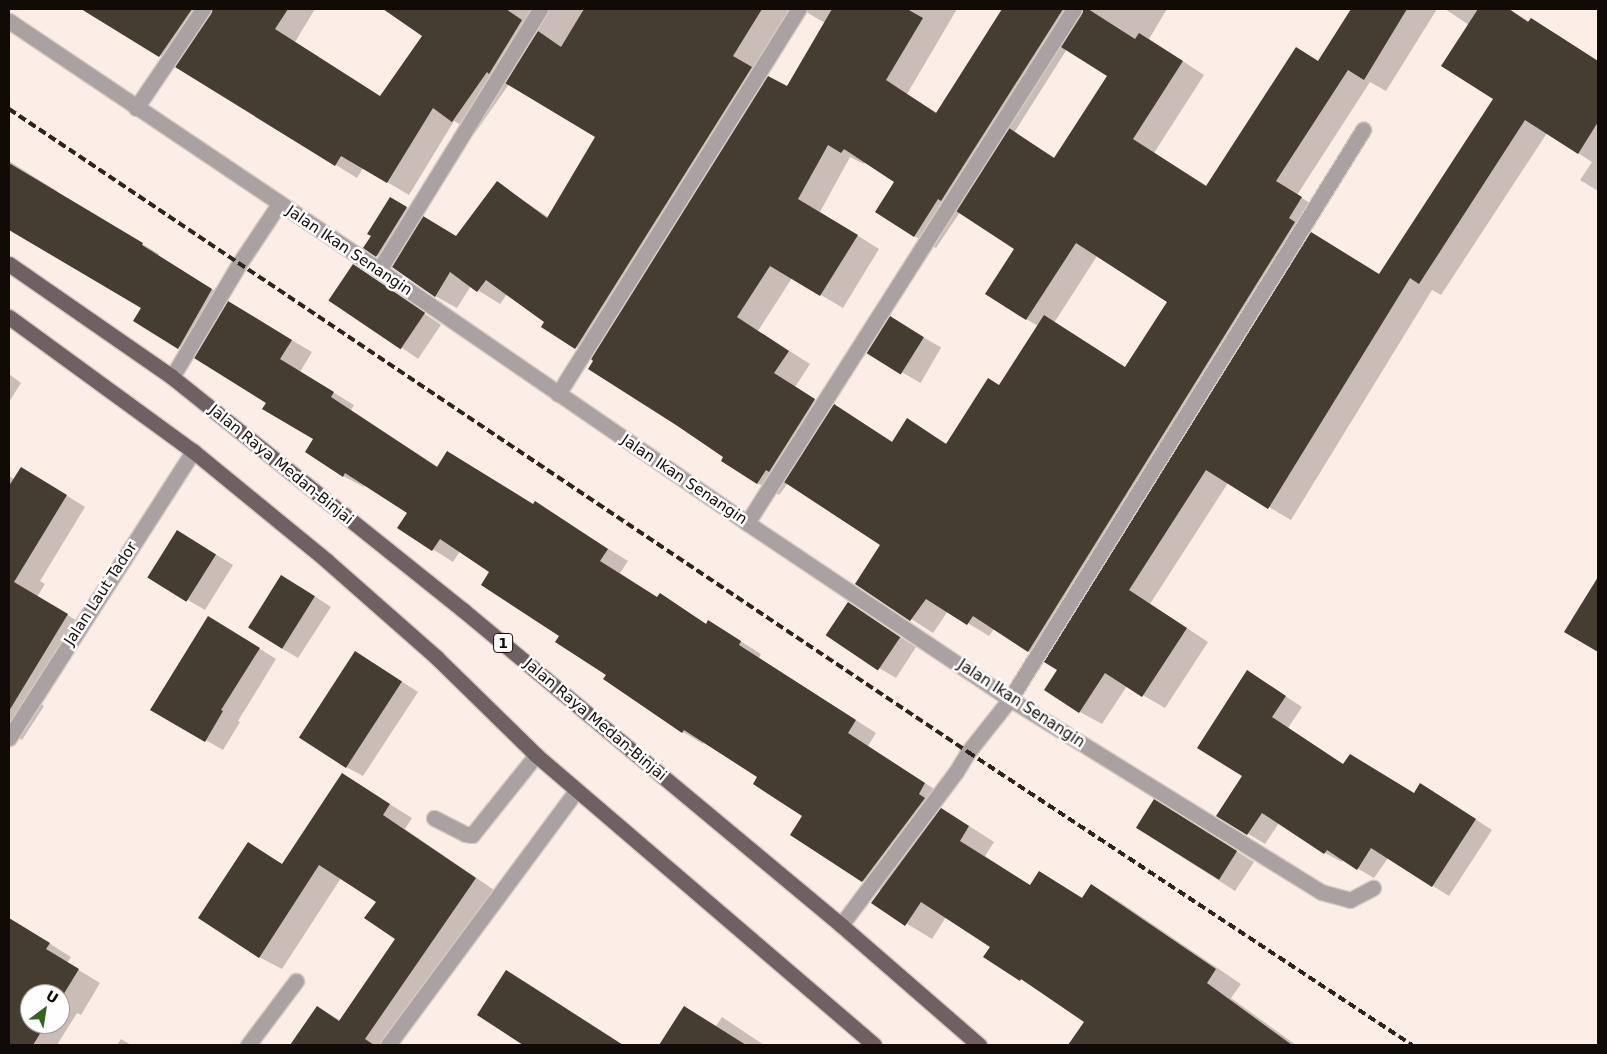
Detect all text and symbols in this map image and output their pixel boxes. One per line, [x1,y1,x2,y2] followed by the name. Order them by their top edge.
[283,202,415,300] street label: Jalan Ikan Senangin
[205,401,357,529] street label: Jalan Raya Medan-Binjai
[618,431,750,529] street label: Jalan Ikan Senangin
[61,539,141,649] street label: Jalan Laut Tador
[493,632,513,654] road number: 1
[520,655,670,785] street label: Jalan Raya Medan-Binjai
[954,656,1088,752] street label: Jalan Ikan Senangin
[20,984,70,1034] north arrow
[43,987,61,1007] text: U

